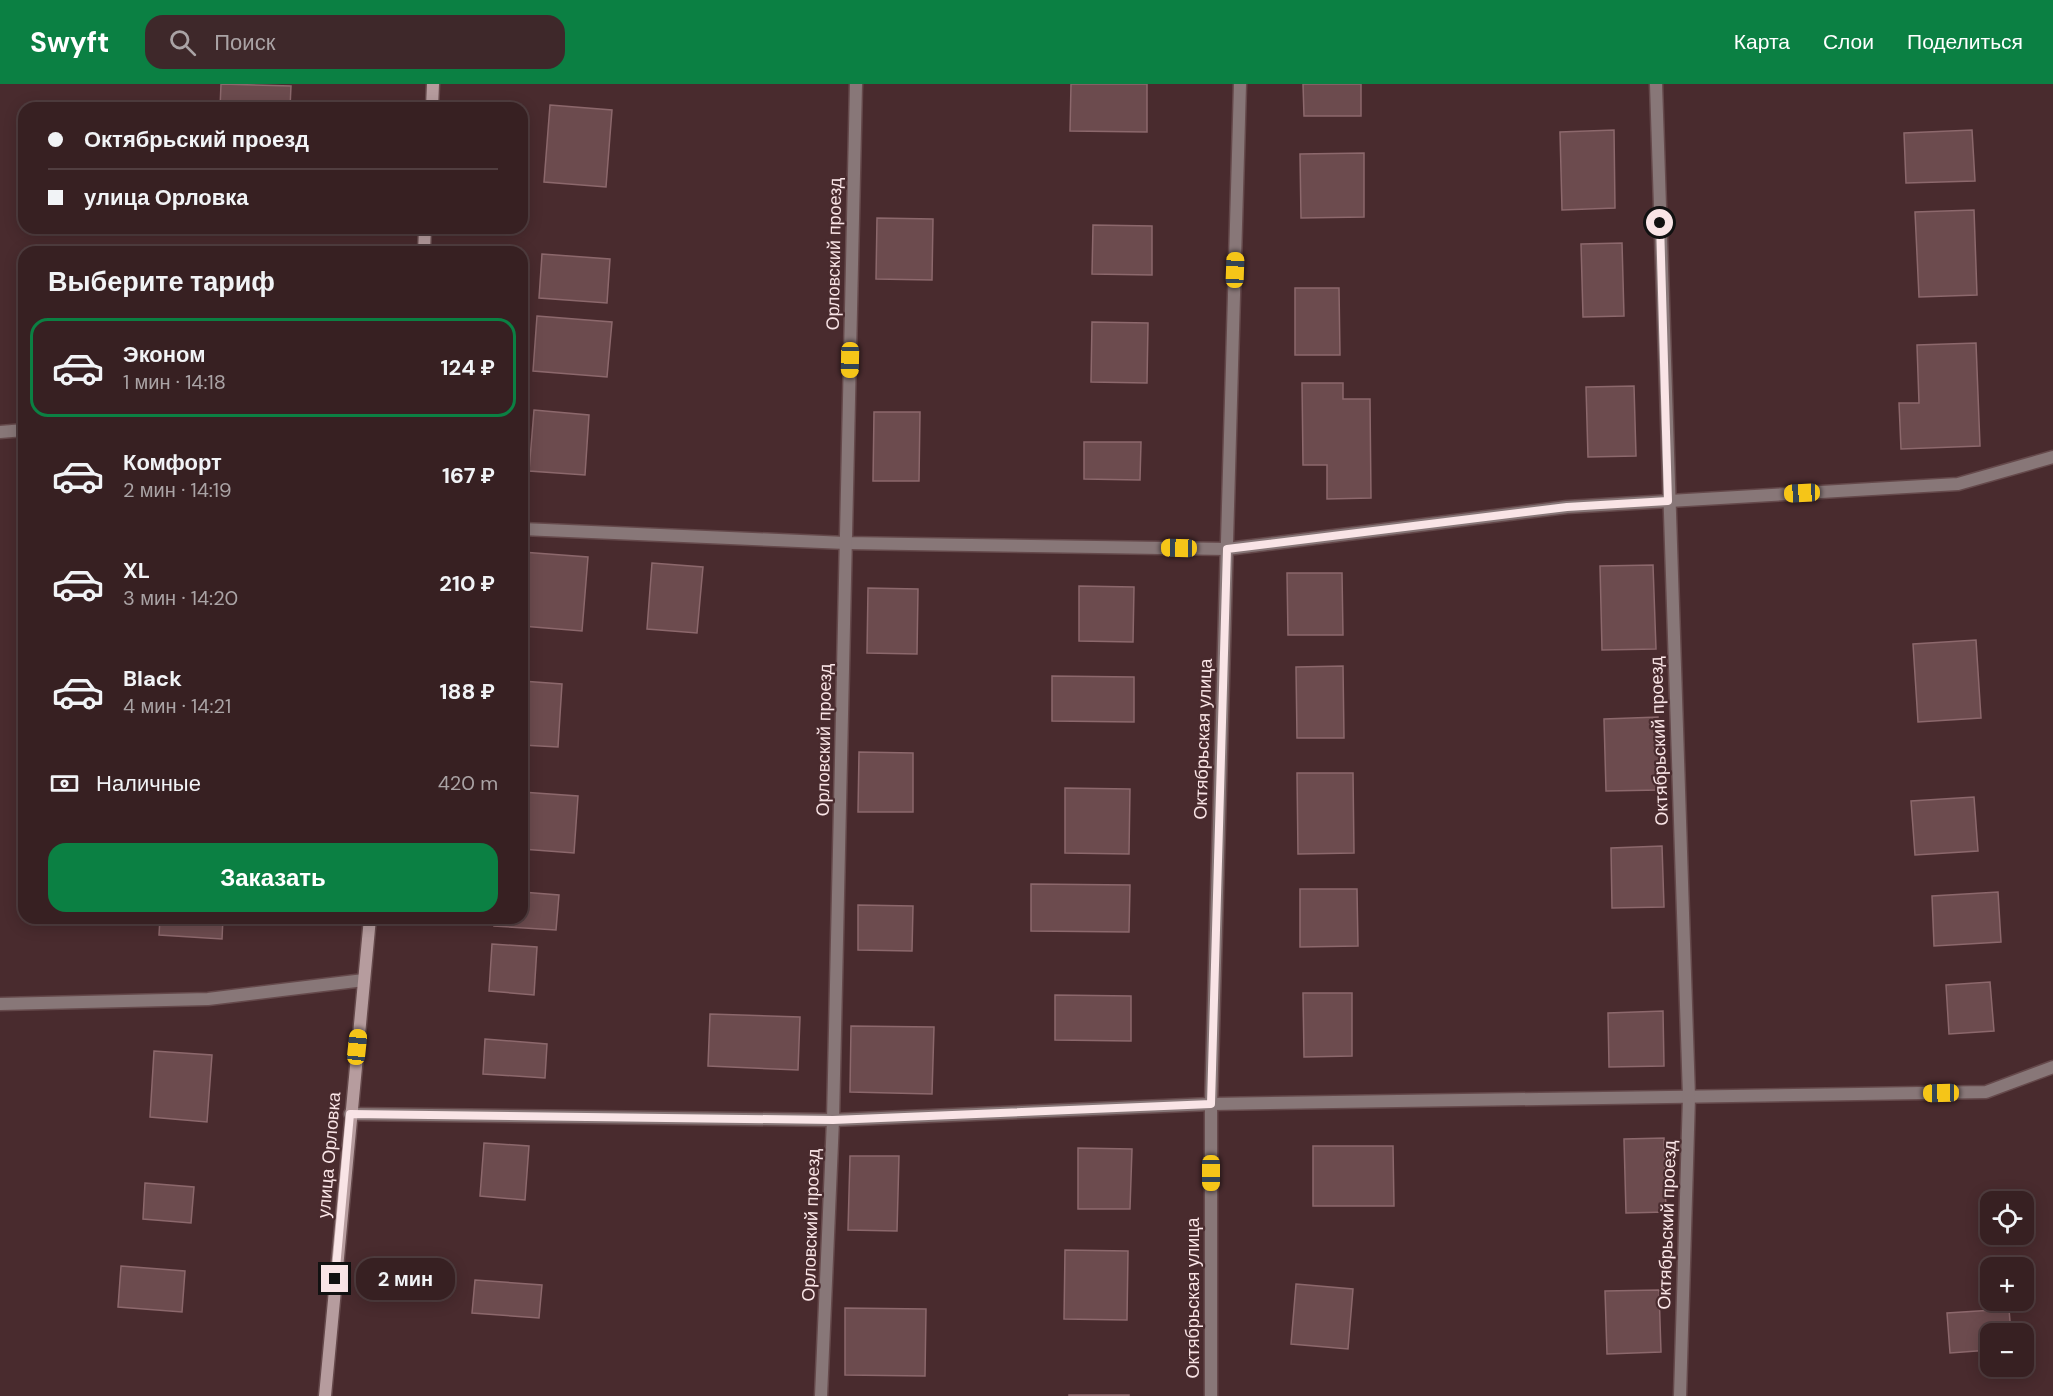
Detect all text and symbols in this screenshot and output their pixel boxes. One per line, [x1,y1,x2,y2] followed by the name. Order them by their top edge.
[145,15,565,69] search box
[30,24,109,61] text: Swyft
[166,26,199,59] icon: search
[214,28,275,57] text: Поиск
[1734,28,1790,56] text: Карта
[1823,28,1874,56] text: Слои
[1907,28,2023,56] text: Поделиться
[84,125,309,154] text: Октябрьский проезд
[821,177,847,331] street label: Орловский проезд
[84,183,249,212] text: улица Орловка
[1646,209,1673,236] route start
[1225,252,1245,288] car
[48,264,275,299] text: Выберите тариф
[123,340,206,369] text: Эконом
[51,341,105,395] icon: car
[841,342,859,378] car
[441,353,495,382] text: 124 ₽
[123,369,226,395] text: 1 мин · 14:18
[123,448,222,477] text: Комфорт
[51,449,105,503] icon: car
[442,461,495,490] text: 167 ₽
[123,477,232,503] text: 2 мин · 14:19
[1784,483,1820,503] car
[1161,539,1197,557] car
[123,556,150,585] text: XL
[51,557,105,611] icon: car
[439,569,495,598] text: 210 ₽
[123,585,238,611] text: 3 мин · 14:20
[1644,656,1674,826] street label: Октябрьский проезд
[1188,657,1218,820] street label: Октябрьская улица
[811,663,837,817] street label: Орловский проезд
[123,664,182,693] text: Black
[51,665,105,719] icon: car
[440,677,495,706] text: 188 ₽
[123,693,231,719] text: 4 мин · 14:21
[48,767,81,800] icon: cash
[96,769,201,798] text: Наличные
[438,770,498,796] text: 420 m
[48,843,498,912] button: Заказать
[346,1028,368,1066] car
[1923,1084,1959,1102] car
[312,1090,347,1219] street label: улица Орловка
[1652,1140,1682,1310] street label: Октябрьский проезд
[796,1148,826,1302] street label: Орловский проезд
[1202,1155,1220,1191] car
[1980,1191,2034,1377] map controls
[1980,1191,2034,1245] button: locate
[1181,1216,1205,1379] street label: Октябрьская улица
[1980,1257,2034,1311] button: +
[356,1258,455,1300] callout: 2 мин
[321,1265,348,1292] route end
[378,1266,433,1292] text: 2 мин
[1980,1323,2034,1377] button: −

